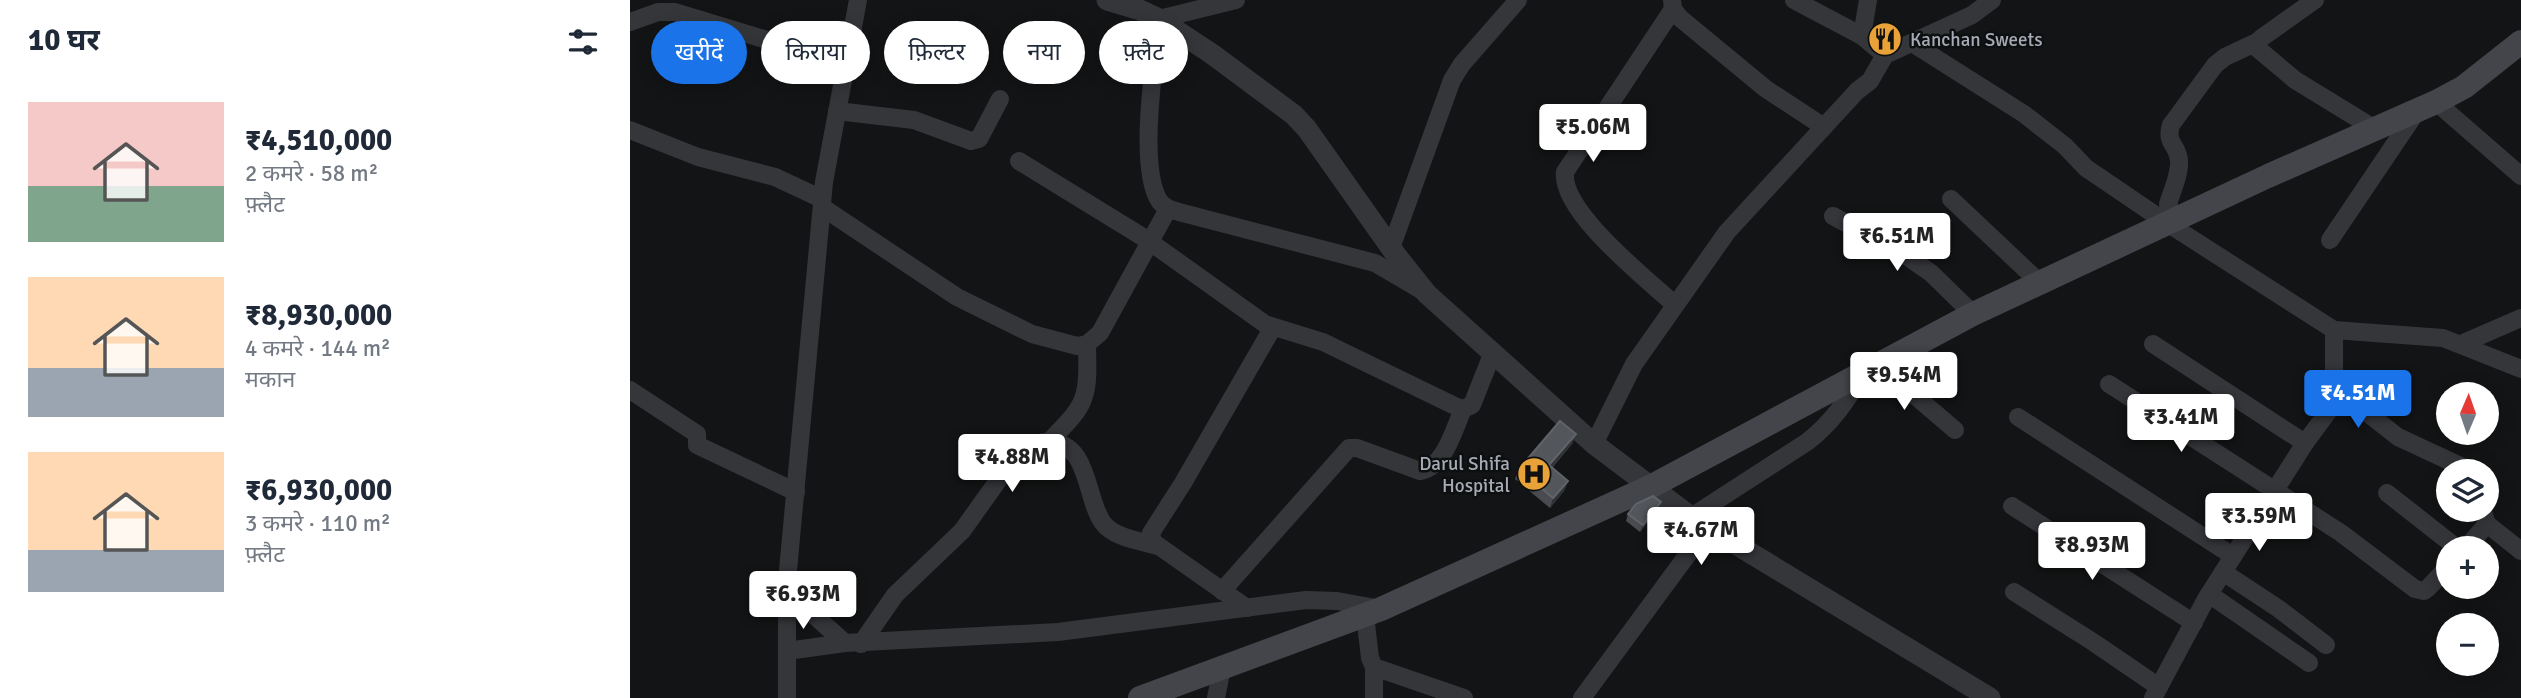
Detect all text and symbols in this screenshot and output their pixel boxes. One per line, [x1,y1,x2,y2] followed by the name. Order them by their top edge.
[1866,20,1904,58] restaurant icon: Kanchan Sweets
[651,21,747,84] chip: खरीदें
[761,21,870,84] chip: किराया
[884,21,989,84] chip: फ़िल्टर
[1003,21,1085,84] chip: नया
[1099,21,1188,84] chip: फ़्लैट
[28,22,100,59] text: 10 घर
[564,23,602,61] icon: filters
[1910,28,2043,52] place label: Kanchan Sweets
[1536,104,1650,164] pin: ₹5.06M
[1555,112,1631,141] text: ₹5.06M
[245,122,392,159] text: ₹4,510,000
[84,130,168,214] icon: home
[245,159,378,188] text: 2 कमरे · 58 m²
[245,190,285,219] text: फ़्लैट
[1840,214,1954,273] pin: ₹6.51M
[1859,221,1935,250] text: ₹6.51M
[245,297,392,334] text: ₹8,930,000
[84,305,168,389] icon: home
[245,334,391,363] text: 4 कमरे · 144 m²
[1847,352,1961,412] pin: ₹9.54M
[1866,360,1942,389] text: ₹9.54M
[245,365,295,394] text: मकान
[2301,370,2415,430] pin: ₹4.51M
[2320,378,2396,407] text: ₹4.51M
[2436,382,2499,444] north arrow
[2436,382,2499,676] map controls
[2124,394,2238,454] pin: ₹3.41M
[2143,402,2219,431] text: ₹3.41M
[955,434,1069,494] pin: ₹4.88M
[974,442,1050,471] text: ₹4.88M
[1419,452,1510,498] place label: Darul Shifa Hospital
[1515,455,1553,493] hospital icon: Darul Shifa Hospital
[2436,459,2499,522] button: layers
[245,472,392,509] text: ₹6,930,000
[84,480,168,564] icon: home
[2202,494,2316,553] pin: ₹3.59M
[2221,501,2297,530] text: ₹3.59M
[1644,508,1758,567] pin: ₹4.67M
[245,509,391,538] text: 3 कमरे · 110 m²
[1663,515,1739,544] text: ₹4.67M
[2035,522,2149,582] pin: ₹8.93M
[2054,530,2130,559] text: ₹8.93M
[2436,536,2499,599] button: +
[245,540,285,569] text: फ़्लैट
[746,572,860,631] pin: ₹6.93M
[765,579,841,608] text: ₹6.93M
[2436,613,2499,676] button: −

